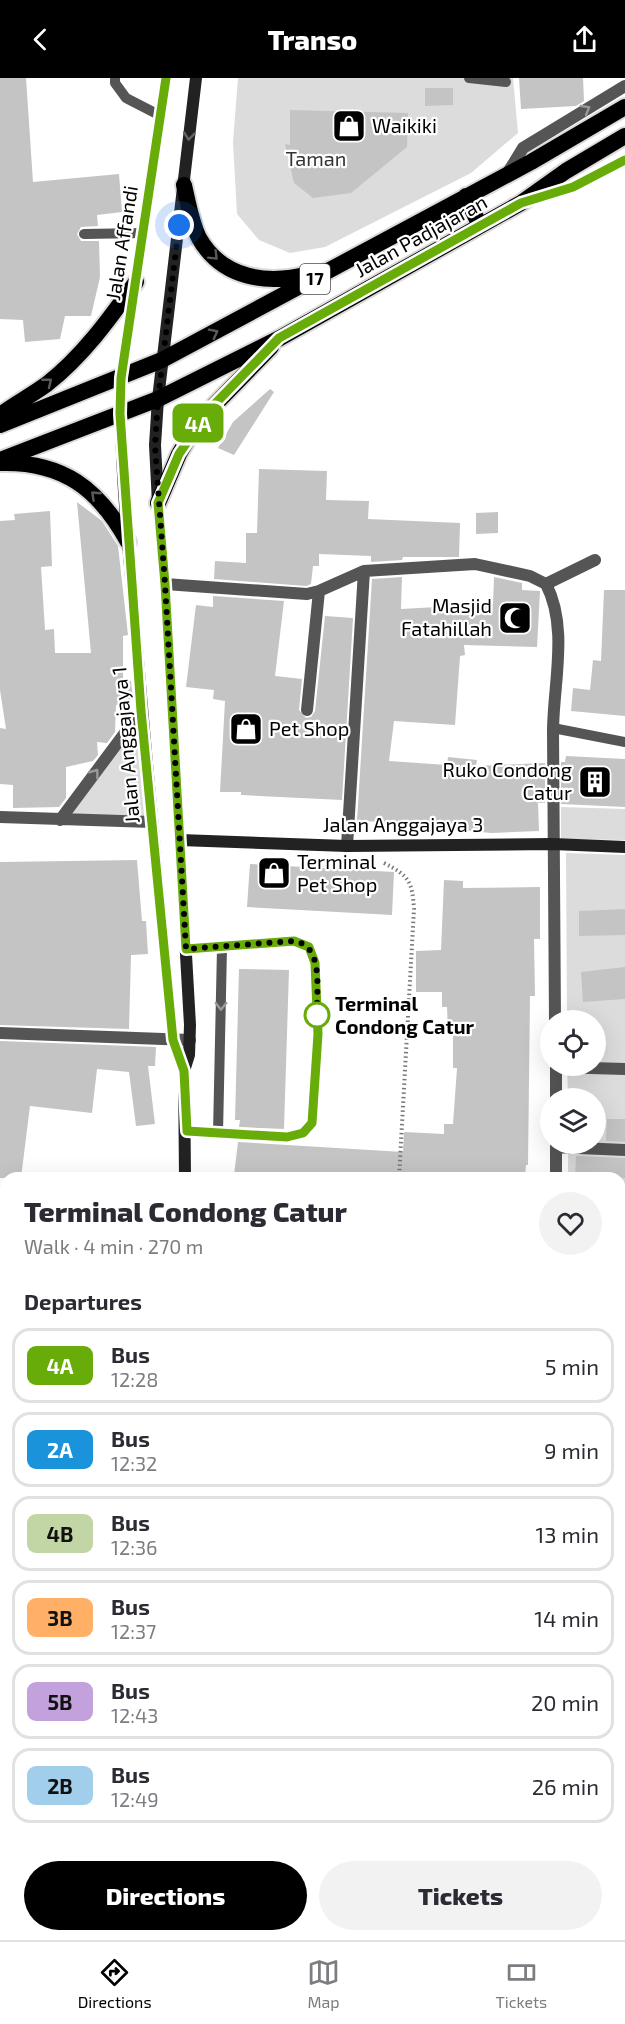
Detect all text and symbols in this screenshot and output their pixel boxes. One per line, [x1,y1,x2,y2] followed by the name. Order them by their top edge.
[24,23,57,56] icon: back
[268,23,357,55] text: Transo
[568,23,601,56] icon: share
[580,104,590,116] one-way arrow
[331,108,367,144] shop icon: Waikiki
[372,113,437,137] place label: Waikiki
[184,132,196,141] one-way arrow
[286,146,346,170] park label: Taman
[100,184,142,302] street label: Jalan Affandi
[350,189,491,281] street label: Jalan Padjajaran
[164,210,194,240] your location
[206,249,217,260] one-way arrow
[300,264,330,294] road number: 17
[208,329,218,340] one-way arrow
[41,378,52,389] one-way arrow
[171,404,225,442] line badge: 4A
[184,411,212,436] text: 4A
[91,491,102,502] one-way arrow
[401,593,492,640] place label: Masjid Fatahillah
[497,600,533,636] mosque icon: Masjid Fatahillah
[106,666,144,825] street label: Jalan Anggajaya 1
[228,711,264,747] shop icon: Pet Shop
[269,716,349,740] place label: Pet Shop
[443,757,572,804] place label: Ruko Condong Catur
[577,764,613,800] building icon: Ruko Condong Catur
[88,768,99,779] one-way arrow
[323,812,483,836] street label: Jalan Anggajaya 3
[297,849,377,896] place label: Terminal Pet Shop
[256,855,292,891] shop icon: Terminal Pet Shop
[335,991,474,1038] place label: Terminal Condong Catur
[215,1002,227,1011] one-way arrow
[304,1002,330,1028] marker: Terminal Condong Catur
[540,1010,606,1154] map controls
[540,1010,606,1076] button: locate
[540,1088,606,1154] button: layers
[539,1192,602,1255] button: heart
[24,1194,347,1228] text: Terminal Condong Catur
[24,1234,203,1258] text: Walk · 4 min · 270 m
[24,1288,142,1314] text: Departures
[111,1341,150,1367] text: Bus
[46,1353,74,1378] text: 4A
[545,1353,599,1379] text: 5 min
[111,1367,158,1391] text: 12:28
[111,1425,150,1451] text: Bus
[47,1437,73,1462] text: 2A
[544,1437,599,1463] text: 9 min
[111,1451,157,1475] text: 12:32
[111,1509,150,1535] text: Bus
[47,1521,73,1546] text: 4B
[536,1521,599,1547] text: 13 min
[111,1535,157,1559] text: 12:36
[111,1593,150,1619] text: Bus
[47,1605,73,1630] text: 3B
[534,1605,599,1631] text: 14 min
[111,1619,156,1643] text: 12:37
[111,1677,150,1703] text: Bus
[47,1689,73,1714] text: 5B
[531,1689,599,1715] text: 20 min
[111,1703,158,1727] text: 12:43
[111,1761,150,1787] text: Bus
[47,1773,73,1798] text: 2B
[532,1773,599,1799] text: 26 min
[111,1787,159,1811] text: 12:49
[24,1861,307,1930] button: Directions
[319,1861,602,1930] button: Tickets
[78,1956,152,2011] tab: Directions
[307,1956,340,2011] tab: Map
[495,1956,547,2011] tab: Tickets

